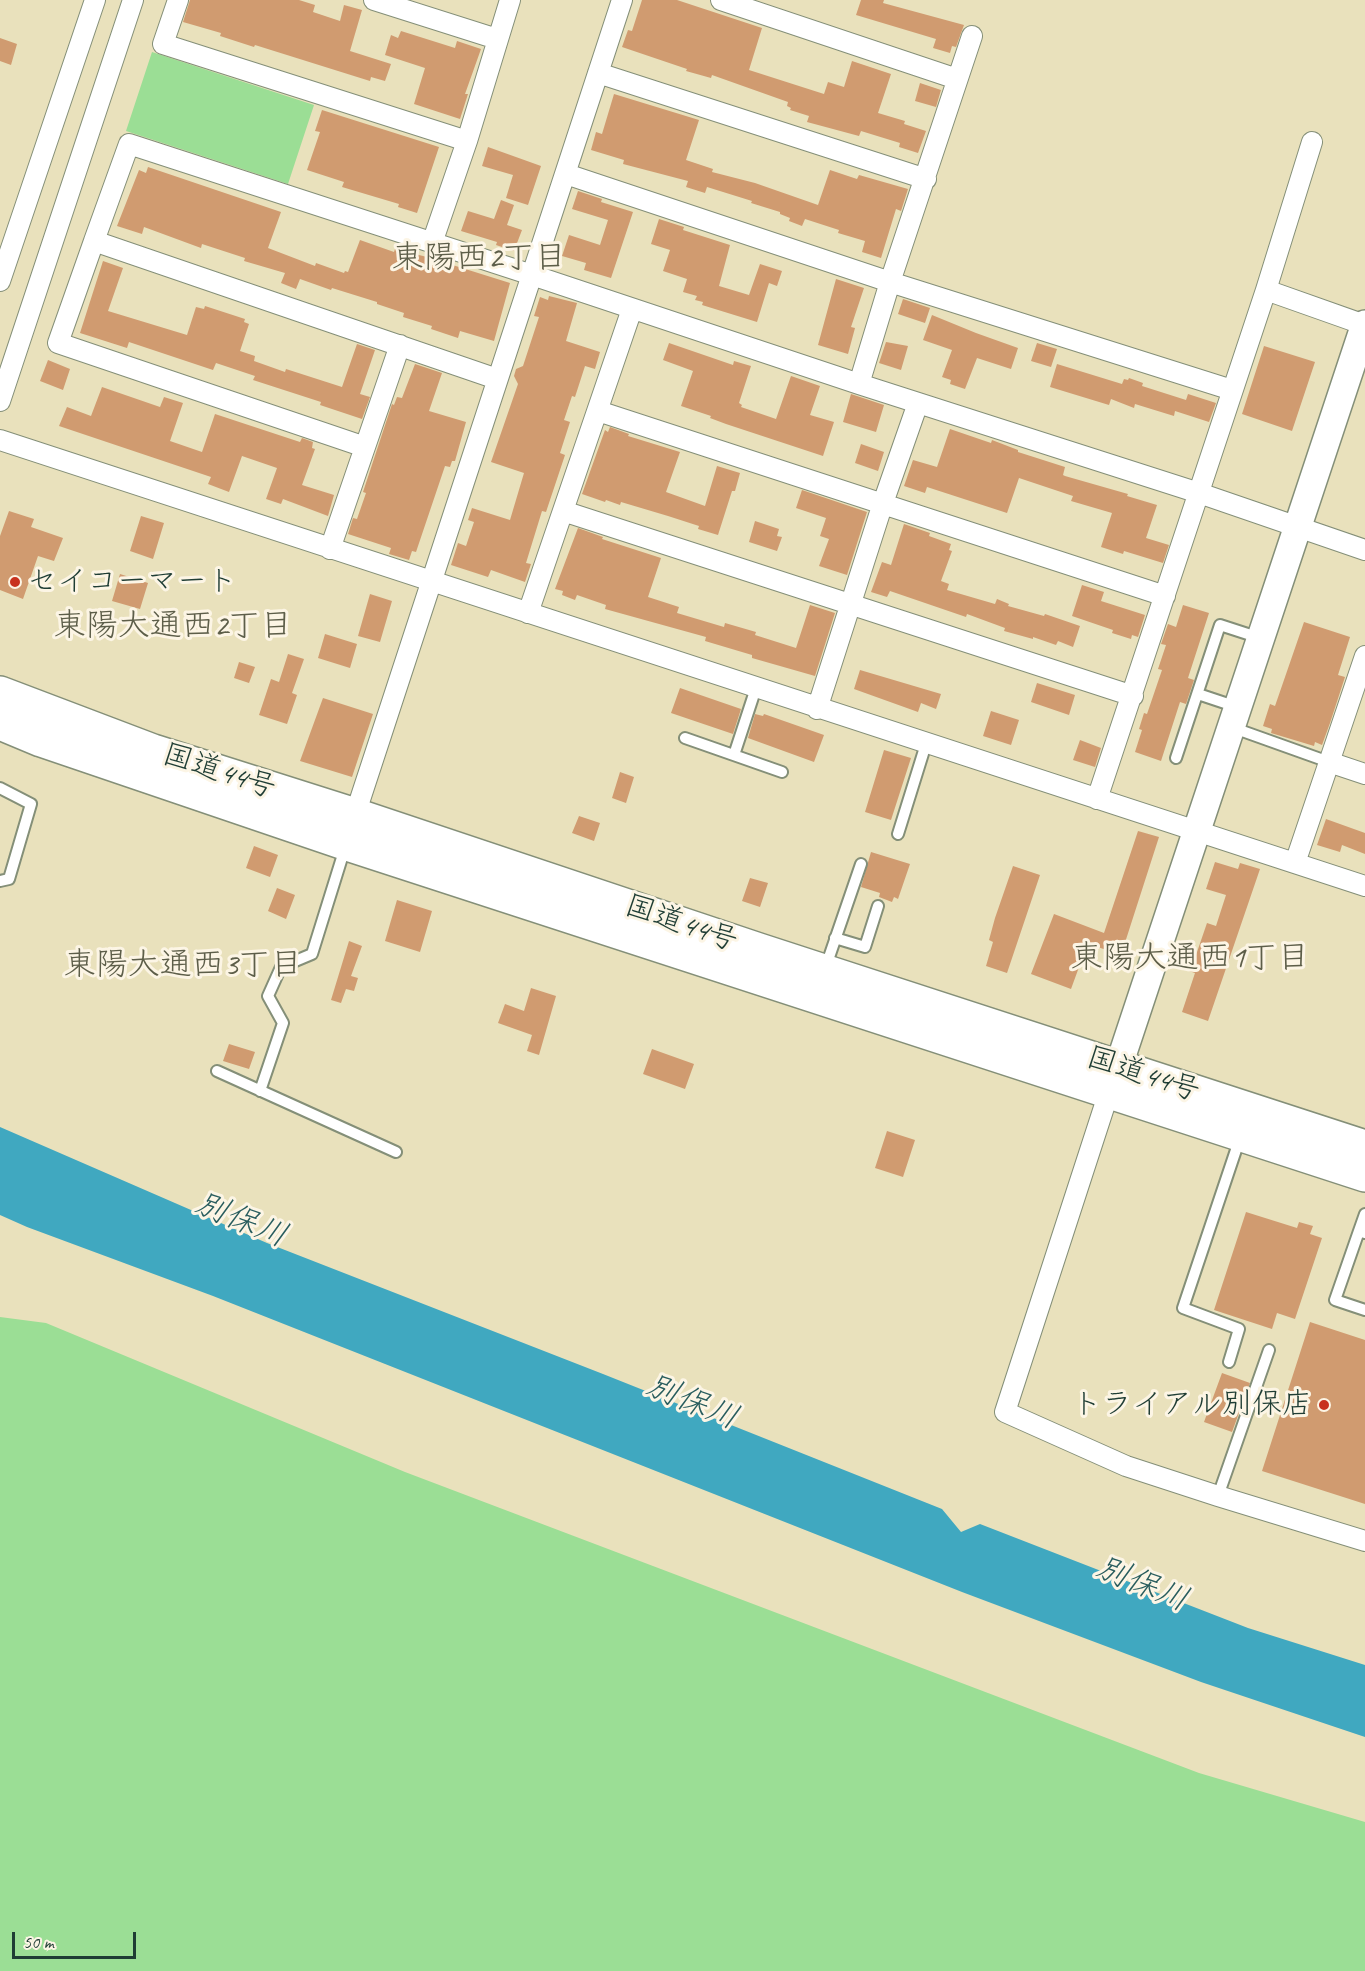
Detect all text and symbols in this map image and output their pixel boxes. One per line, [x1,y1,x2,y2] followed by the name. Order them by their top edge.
[392,240,566,278] district label: 東陽西2丁目
[27,564,237,600] place label: セイコーマート
[8,575,22,589] marker: セイコーマート
[54,608,292,646] district label: 東陽大通西2丁目
[158,737,280,807] street label: 国道44号
[620,888,742,960] street label: 国道44号
[1071,940,1309,978] district label: 東陽大通西1丁目
[64,947,302,985] district label: 東陽大通西3丁目
[1082,1040,1204,1110] street label: 国道44号
[189,1185,293,1257] water label: 別保川
[640,1367,744,1439] water label: 別保川
[1072,1387,1312,1423] place label: トライアル別保店
[1317,1398,1331,1412] marker: トライアル別保店
[1090,1549,1194,1621] water label: 別保川
[15,1920,140,1958] scale bar
[23,1931,54,1953] text: 50 m

